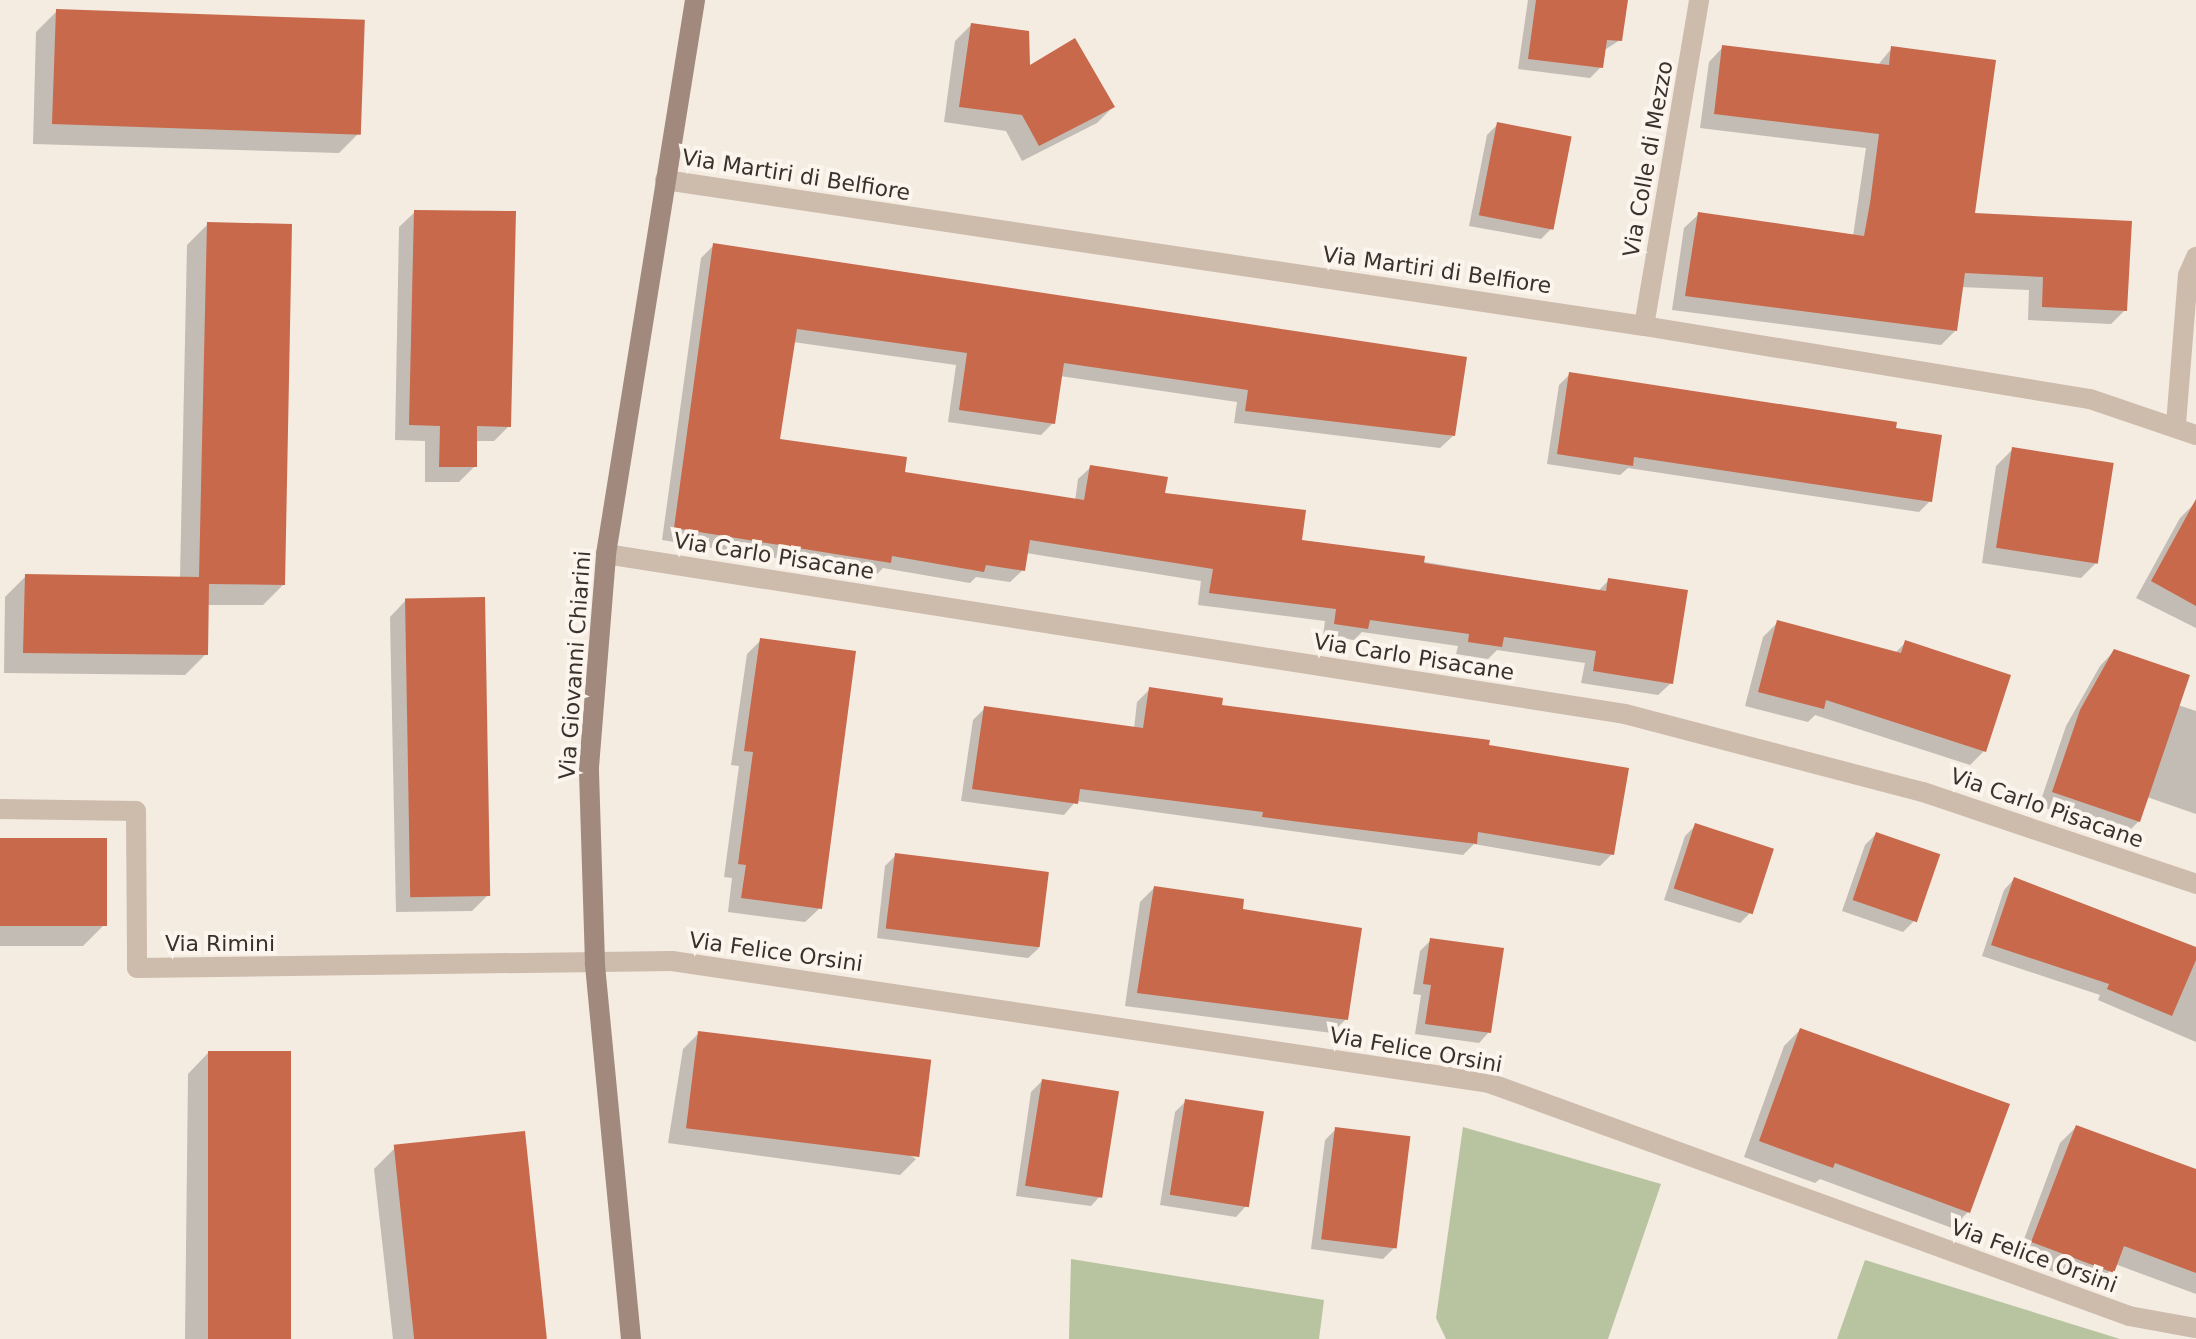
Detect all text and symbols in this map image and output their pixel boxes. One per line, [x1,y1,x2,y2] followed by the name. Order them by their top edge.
[1618,59,1678,259] street label: Via Colle di Mezzo
[680,144,912,206] street label: Via Martiri di Belfiore
[1321,241,1553,299] street label: Via Martiri di Belfiore
[672,527,876,585] street label: Via Carlo Pisacane
[554,550,596,780] street label: Via Giovanni Chiarini
[1312,628,1516,686] street label: Via Carlo Pisacane
[1947,763,2147,853] street label: Via Carlo Pisacane
[688,927,864,977] street label: Via Felice Orsini
[165,931,275,957] street label: Via Rimini
[1328,1022,1504,1078] street label: Via Felice Orsini
[1947,1214,2121,1298] street label: Via Felice Orsini

